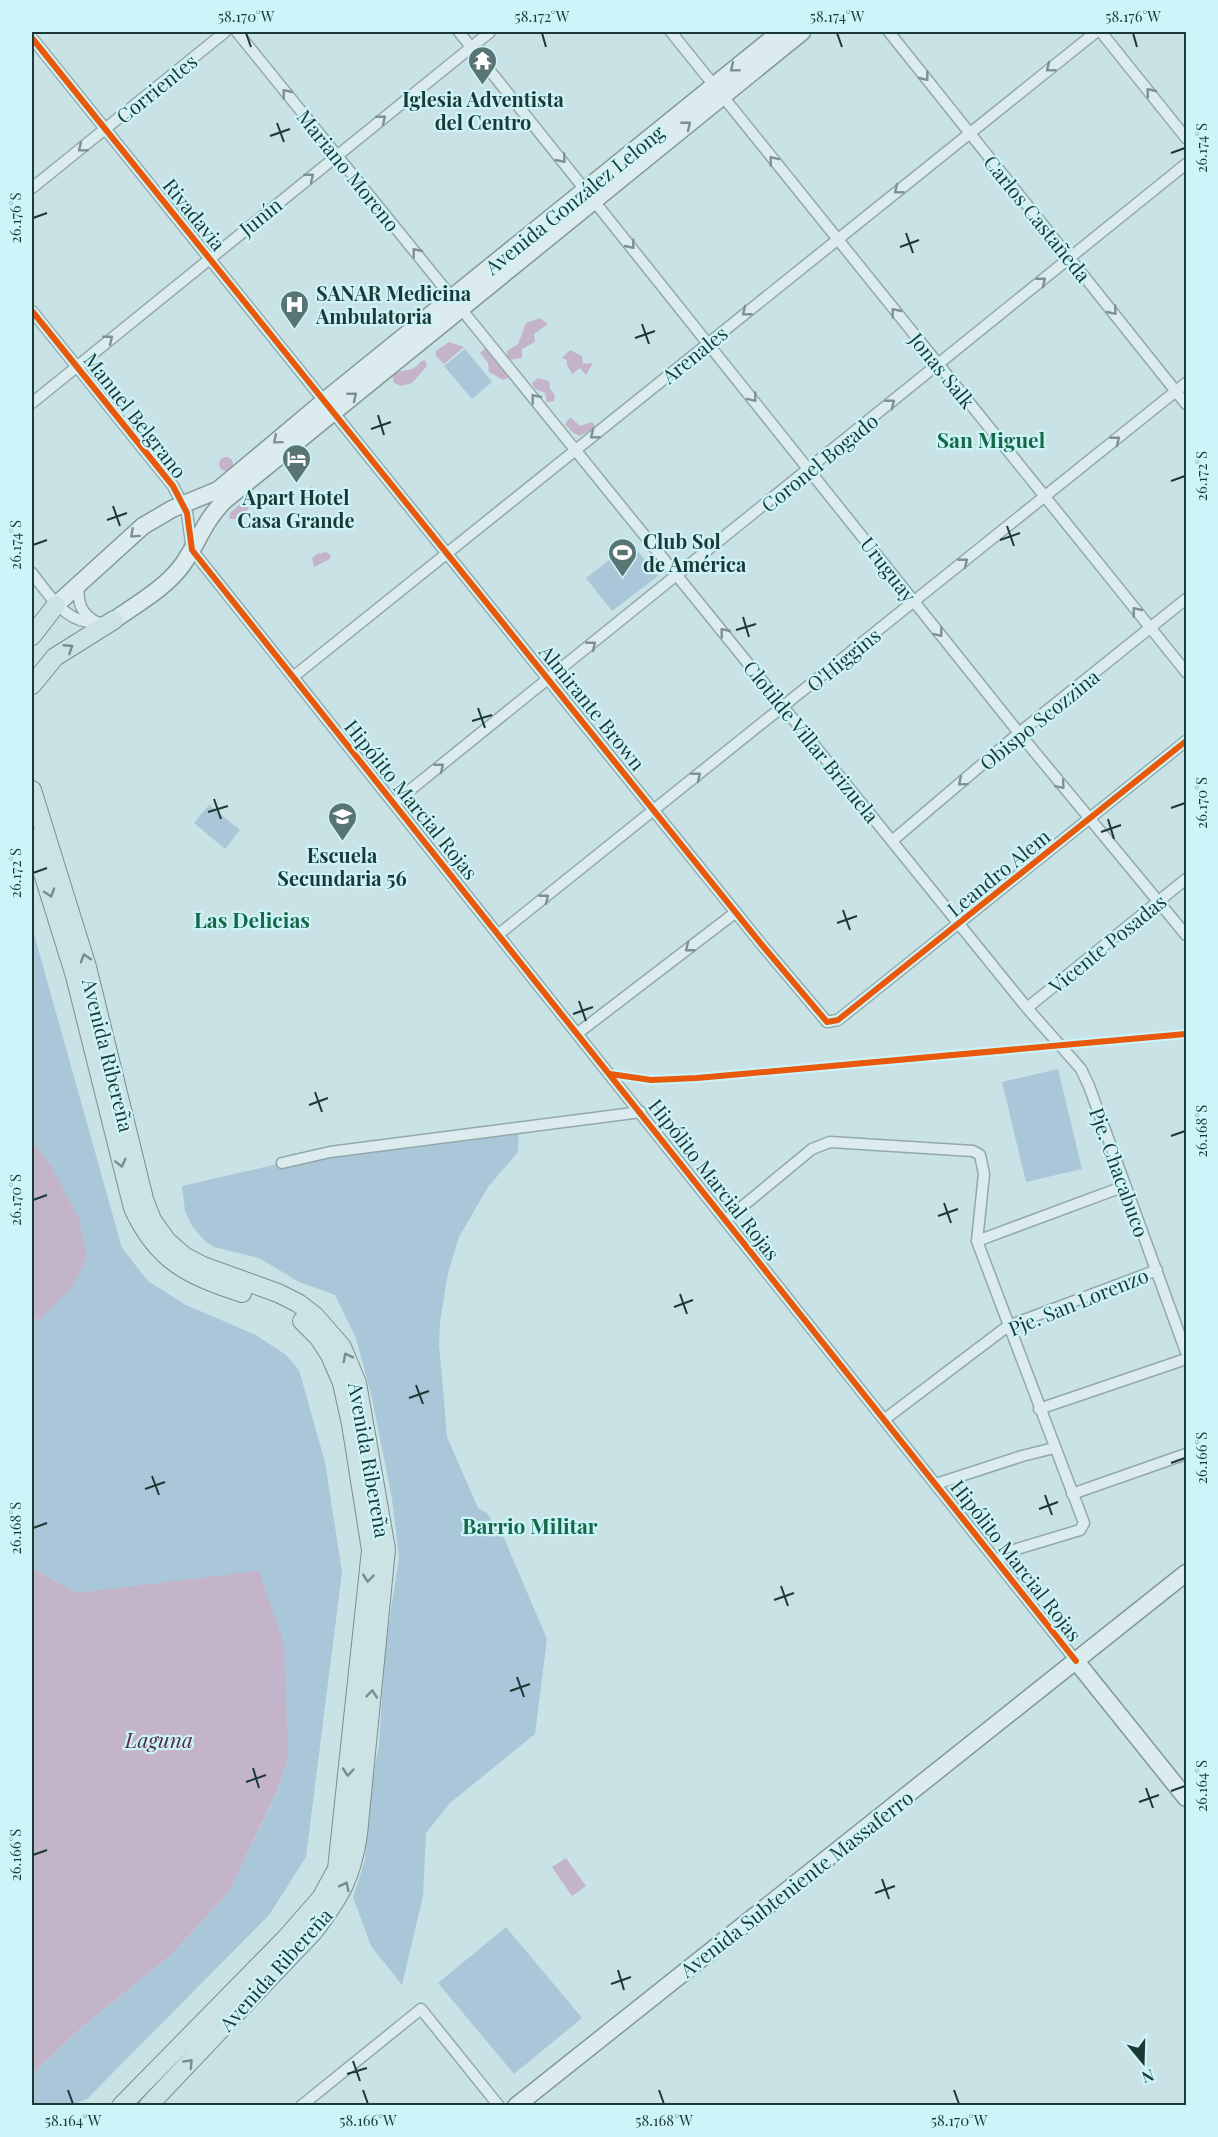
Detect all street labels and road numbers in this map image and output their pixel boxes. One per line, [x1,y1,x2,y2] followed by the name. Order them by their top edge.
[110,47,202,129] street label: Corrientes
[291,103,407,237] street label: Mariano Moreno
[478,118,670,281] street label: Avenida González Lelong
[978,149,1098,287] street label: Carlos Castañeda
[158,172,232,256] street label: Rivadavia
[232,190,287,242] street label: Junín
[655,319,733,390] street label: Arenales
[903,326,982,414] street label: Jonas Salk
[78,347,194,483] street label: Manuel Belgrano
[755,406,883,518] street label: Coronel Bogado
[855,531,923,607] street label: Uruguay
[801,621,885,697] street label: O'Higgins
[533,638,652,775] street label: Almirante Brown
[738,654,886,828] street label: Clotilde Villar Brizuela
[973,662,1105,776] street label: Obispo Scozzina
[339,713,485,885] street label: Hipólito Marcial Rojas
[941,822,1055,922] street label: Leandro Alem
[1042,887,1171,999] street label: Vicente Posadas
[77,975,141,1135] street label: Avenida Ribereña
[643,1093,787,1265] street label: Hipólito Marcial Rojas
[1084,1104,1156,1241] street label: Pje. Chacabuco
[1004,1261,1152,1341] street label: Pje. San Lorenzo
[343,1379,397,1540] street label: Avenida Ribereña
[945,1474,1089,1646] street label: Hipólito Marcial Rojas
[673,1783,918,1983] street label: Avenida Subteniente Massaferro
[212,1902,338,2037] street label: Avenida Ribereña

